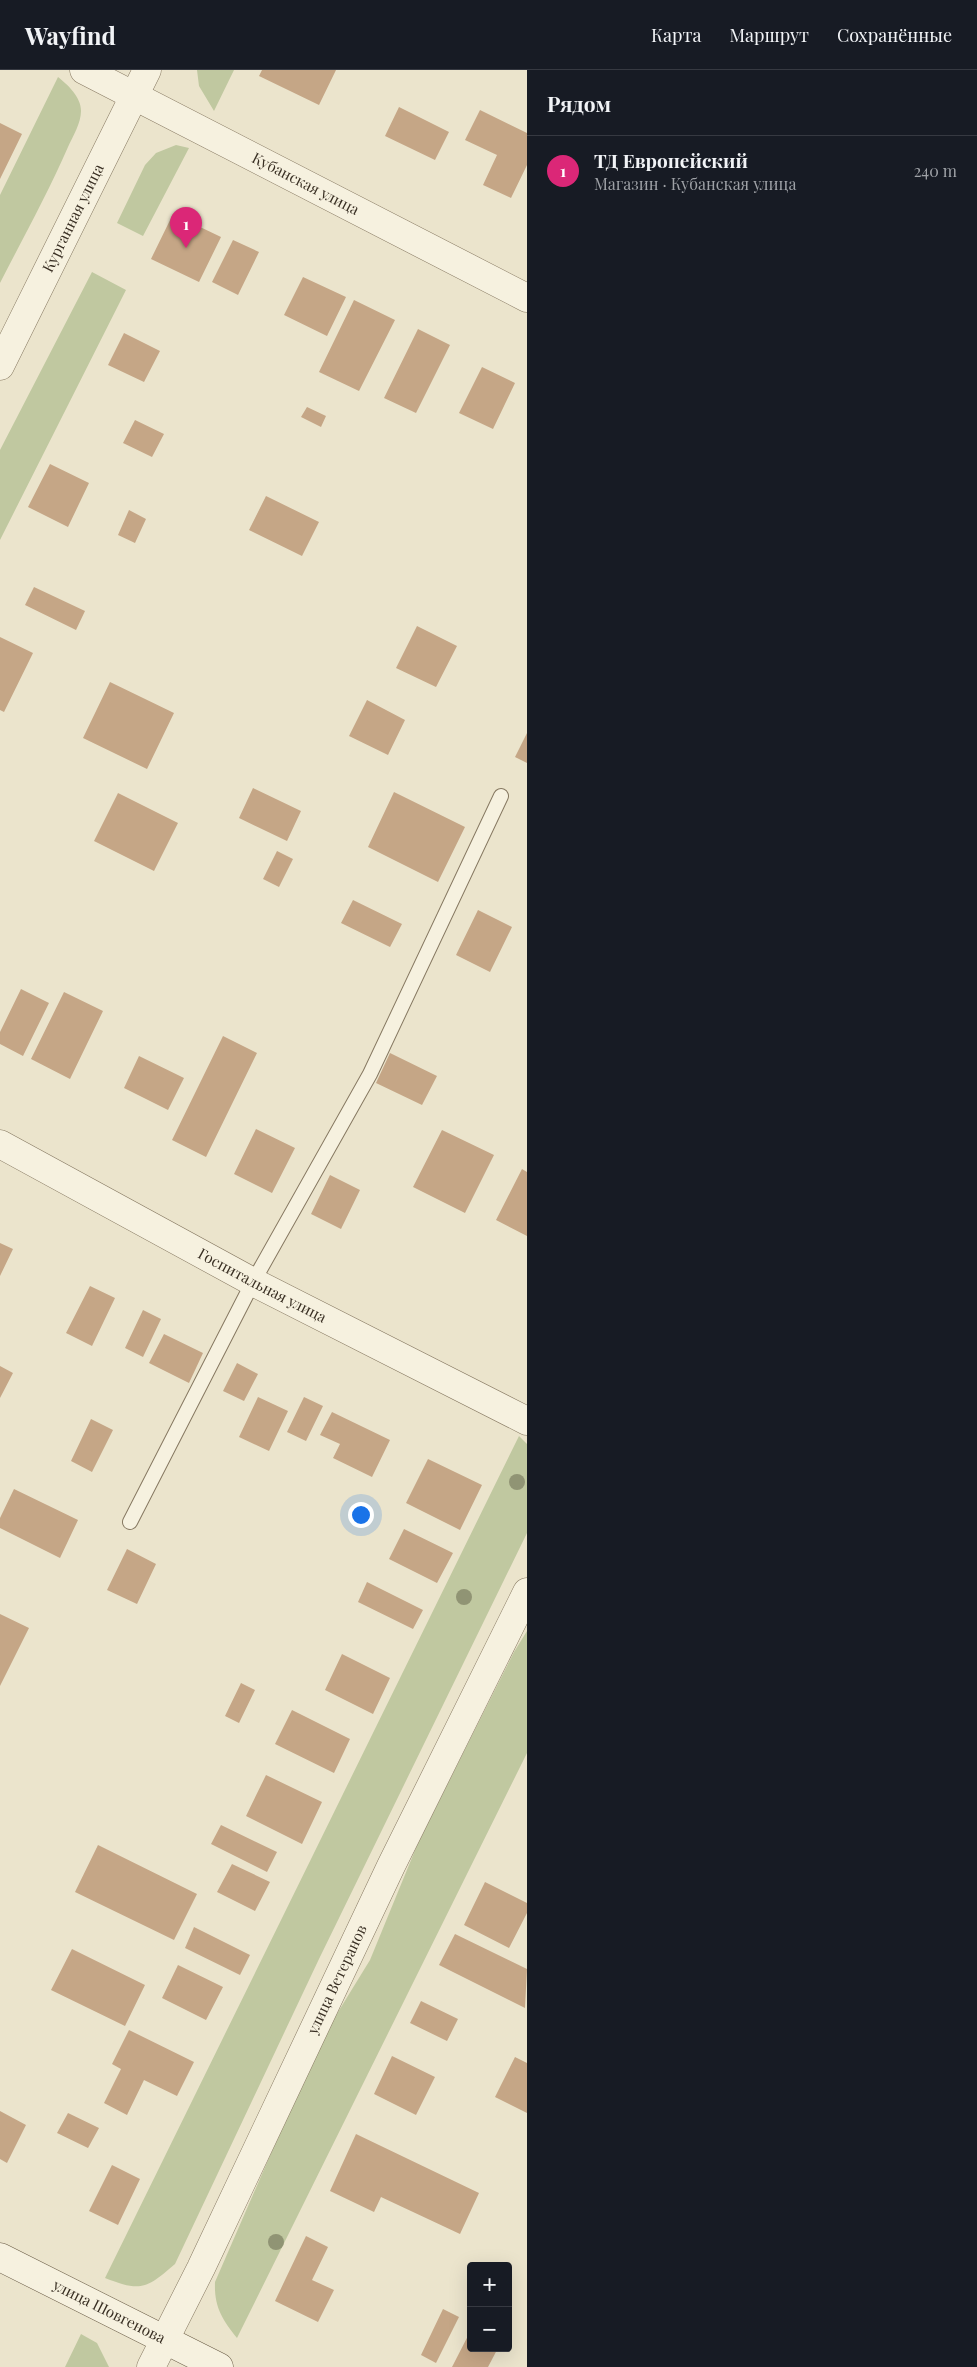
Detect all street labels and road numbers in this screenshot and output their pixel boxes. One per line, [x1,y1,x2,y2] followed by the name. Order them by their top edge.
[249,147,363,219] street label: Кубанская улица
[37,160,108,275] street label: Курганная улица
[195,1243,331,1327] street label: Госпитальная улица
[302,1921,371,2038] street label: улица Ветеранов
[49,2274,169,2348] street label: улица Шовгенова

